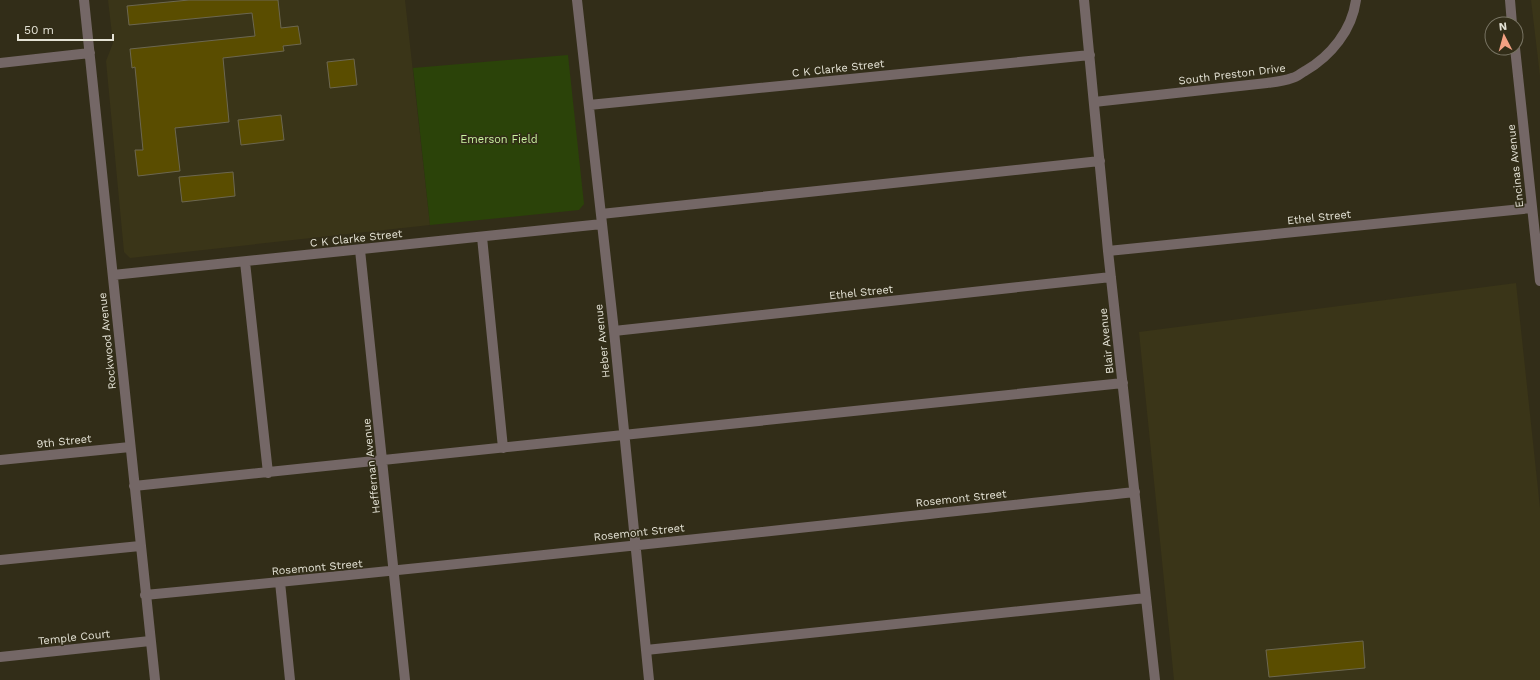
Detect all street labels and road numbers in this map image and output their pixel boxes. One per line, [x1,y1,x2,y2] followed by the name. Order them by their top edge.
[791,57,885,80] street label: C K Clarke Street
[1178,61,1286,88] street label: South Preston Drive
[1505,124,1526,208] street label: Encinas Avenue
[1286,208,1352,227] street label: Ethel Street
[309,227,403,250] street label: C K Clarke Street
[828,283,894,302] street label: Ethel Street
[96,292,119,390] street label: Rockwood Avenue
[592,303,613,378] street label: Heber Avenue
[1097,307,1116,375] street label: Blair Avenue
[360,418,383,514] street label: Heffernan Avenue
[36,432,92,451] street label: 9th Street
[915,487,1007,510] street label: Rosemont Street
[593,521,685,544] street label: Rosemont Street
[271,557,363,578] street label: Rosemont Street
[37,627,111,648] street label: Temple Court

